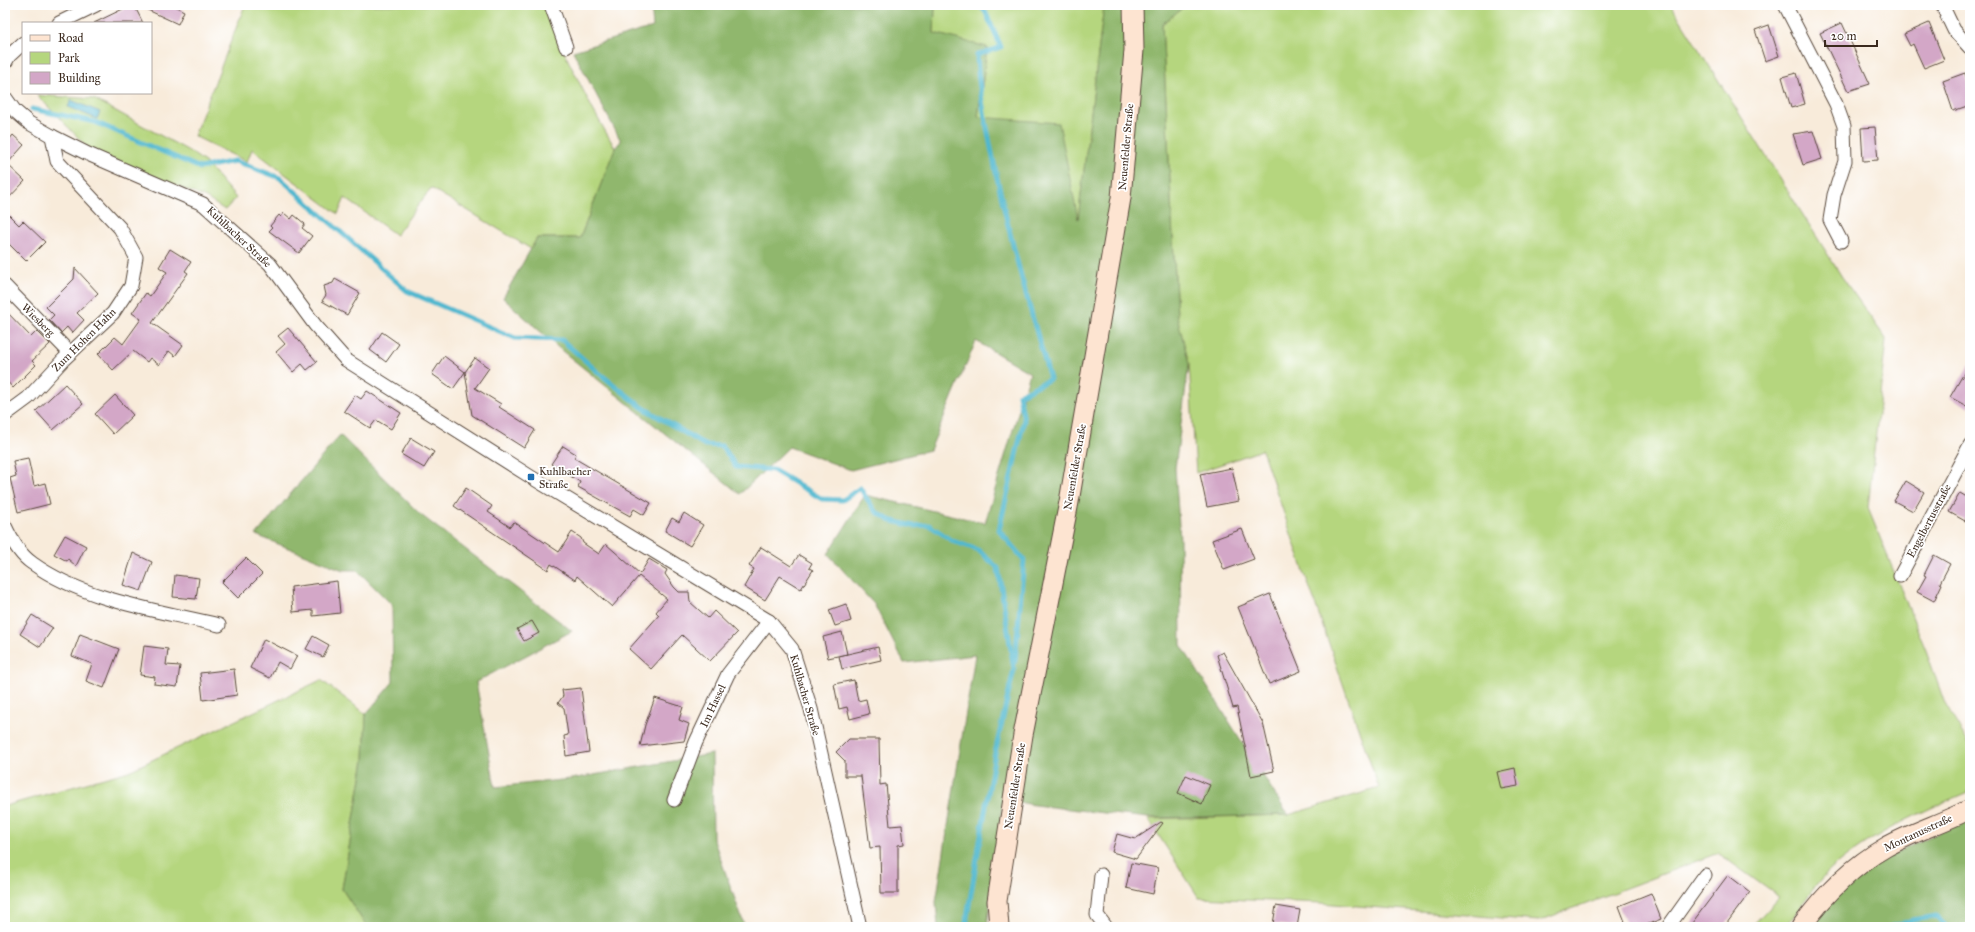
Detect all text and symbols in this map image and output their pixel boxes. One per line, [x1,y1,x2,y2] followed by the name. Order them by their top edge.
[22,22,152,94] legend
[1825,22,1877,48] scale bar
[1831,29,1857,43] text: 20 m
[58,31,84,45] text: Road
[58,51,80,65] text: Park
[58,71,101,86] text: Building
[1116,103,1136,191] street label: Neuenfelder Straße
[204,204,274,271] street label: Kuhlbacher Straße
[19,301,58,340] street label: Wiesberg
[50,305,119,374] street label: Zum Hohen Hahn
[1061,423,1089,511] street label: Neuenfelder Straße
[539,465,592,491] place label: Kuhlbacher Straße
[526,472,536,482] marker: Kuhlbacher Straße
[1904,482,1954,560] street label: Engelbertusstraße
[787,653,823,737] street label: Kuhlbacher Straße
[697,682,729,730] street label: Im Hassel
[1002,742,1028,830] street label: Neuenfelder Straße
[1882,811,1955,855] street label: Montanusstraße

